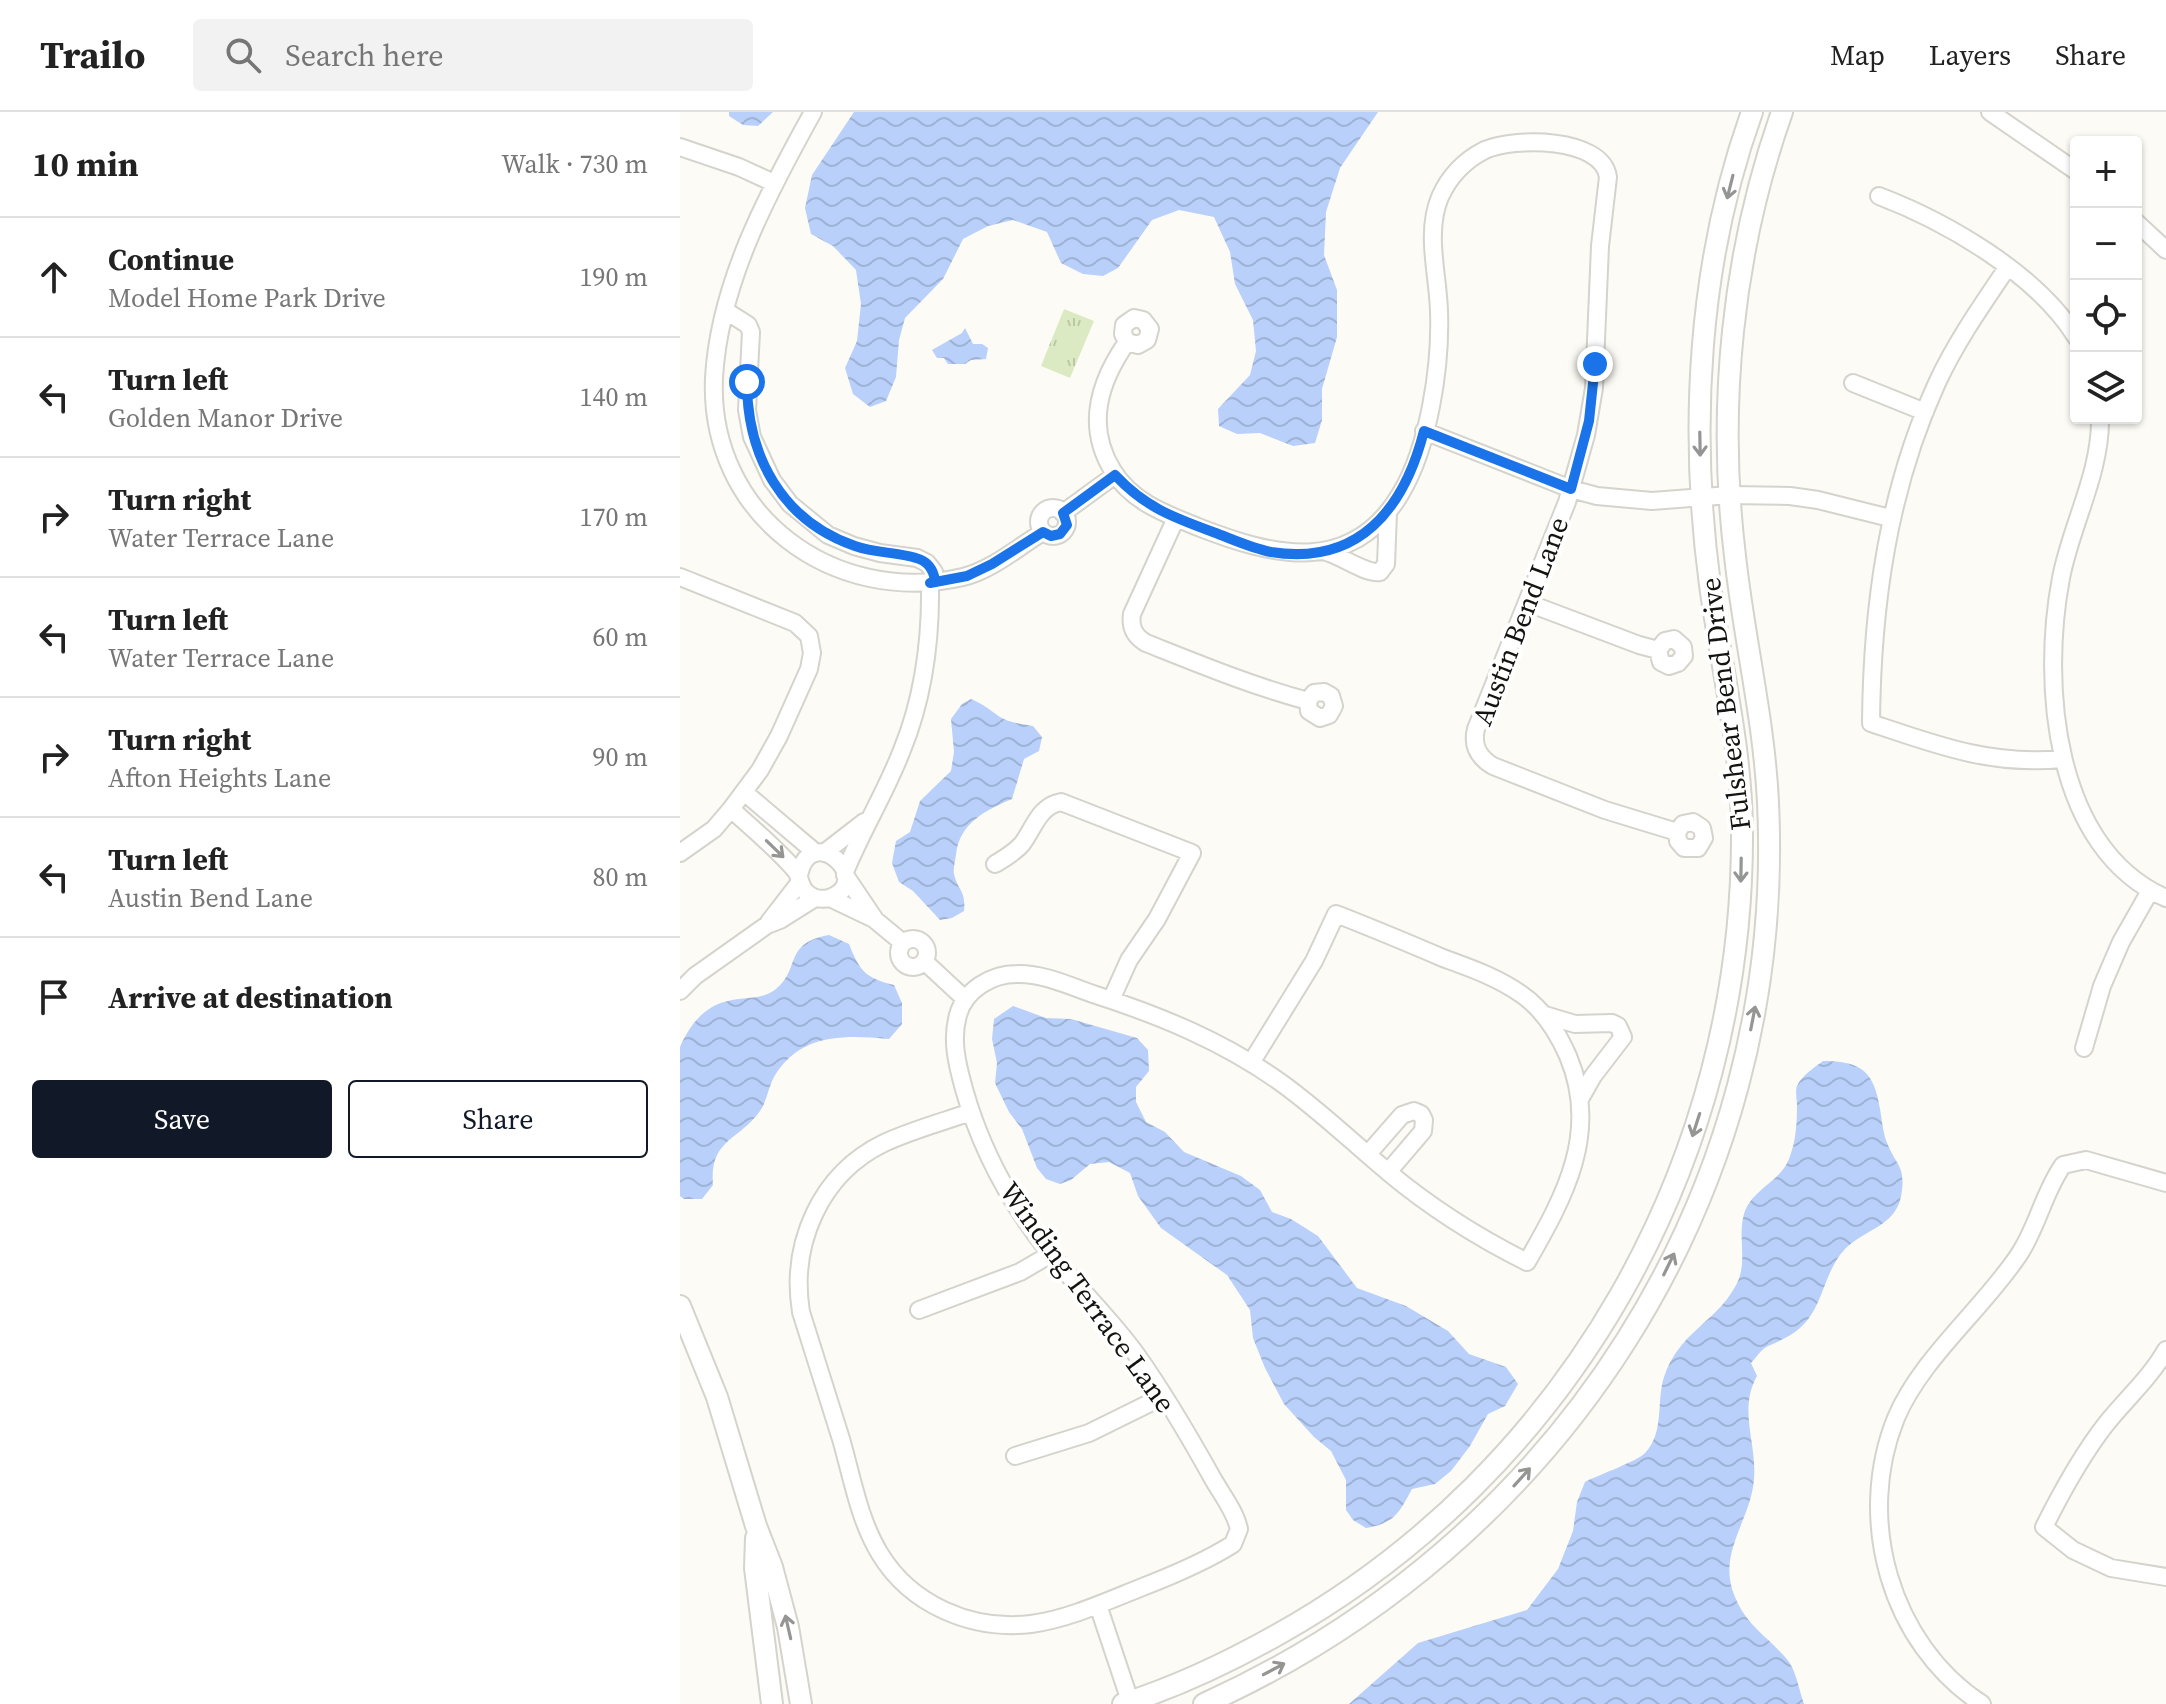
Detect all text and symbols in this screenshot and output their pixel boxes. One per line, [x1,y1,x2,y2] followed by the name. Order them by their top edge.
[193,19,753,91] search box
[40,29,145,81] text: Trailo
[221,33,265,77] icon: search
[285,35,444,76] text: Search here
[1830,36,1885,74] text: Map
[1929,36,2011,74] text: Layers
[2055,36,2126,74] text: Share
[2070,136,2142,424] map controls
[2070,136,2142,208] button: +
[32,141,139,187] text: 10 min
[501,146,648,182] text: Walk · 730 m
[1721,173,1736,199] one-way arrow
[2070,208,2142,280] button: −
[108,239,234,280] text: Continue
[32,255,76,299] icon: ahead
[580,259,648,295] text: 190 m
[108,280,386,316] text: Model Home Park Drive
[2070,280,2142,352] button: locate
[1577,346,1613,382] route end
[2070,352,2142,424] button: layers
[108,359,228,400] text: Turn left
[729,364,765,400] route start
[32,375,76,419] icon: left
[580,379,648,415] text: 140 m
[108,400,343,436] text: Golden Manor Drive
[1692,430,1708,457] one-way arrow
[108,479,251,520] text: Turn right
[32,495,76,539] icon: right
[580,499,648,535] text: 170 m
[1463,511,1577,731] street label: Austin Bend Lane
[108,520,334,556] text: Water Terrace Lane
[1691,576,1759,832] street label: Fulshear Bend Drive
[108,599,228,640] text: Turn left
[32,615,76,659] icon: left
[593,619,648,655] text: 60 m
[108,640,334,676] text: Water Terrace Lane
[108,719,251,760] text: Turn right
[32,735,76,779] icon: right
[593,739,648,775] text: 90 m
[108,760,331,796] text: Afton Heights Lane
[108,839,228,880] text: Turn left
[765,839,784,858] one-way arrow
[32,855,76,899] icon: left
[1733,856,1748,883] one-way arrow
[593,859,648,895] text: 80 m
[108,880,313,916] text: Austin Bend Lane
[32,975,76,1019] icon: arrive
[108,977,393,1018] text: Arrive at destination
[1746,1006,1761,1032] one-way arrow
[32,1080,332,1158] button: Save
[348,1080,648,1158] button: Share
[1688,1112,1703,1137] one-way arrow
[991,1174,1185,1420] street label: Winding Terrace Lane
[1662,1252,1677,1276] one-way arrow
[1513,1467,1532,1487] one-way arrow
[780,1615,795,1641] one-way arrow
[1261,1661,1285,1677] one-way arrow

